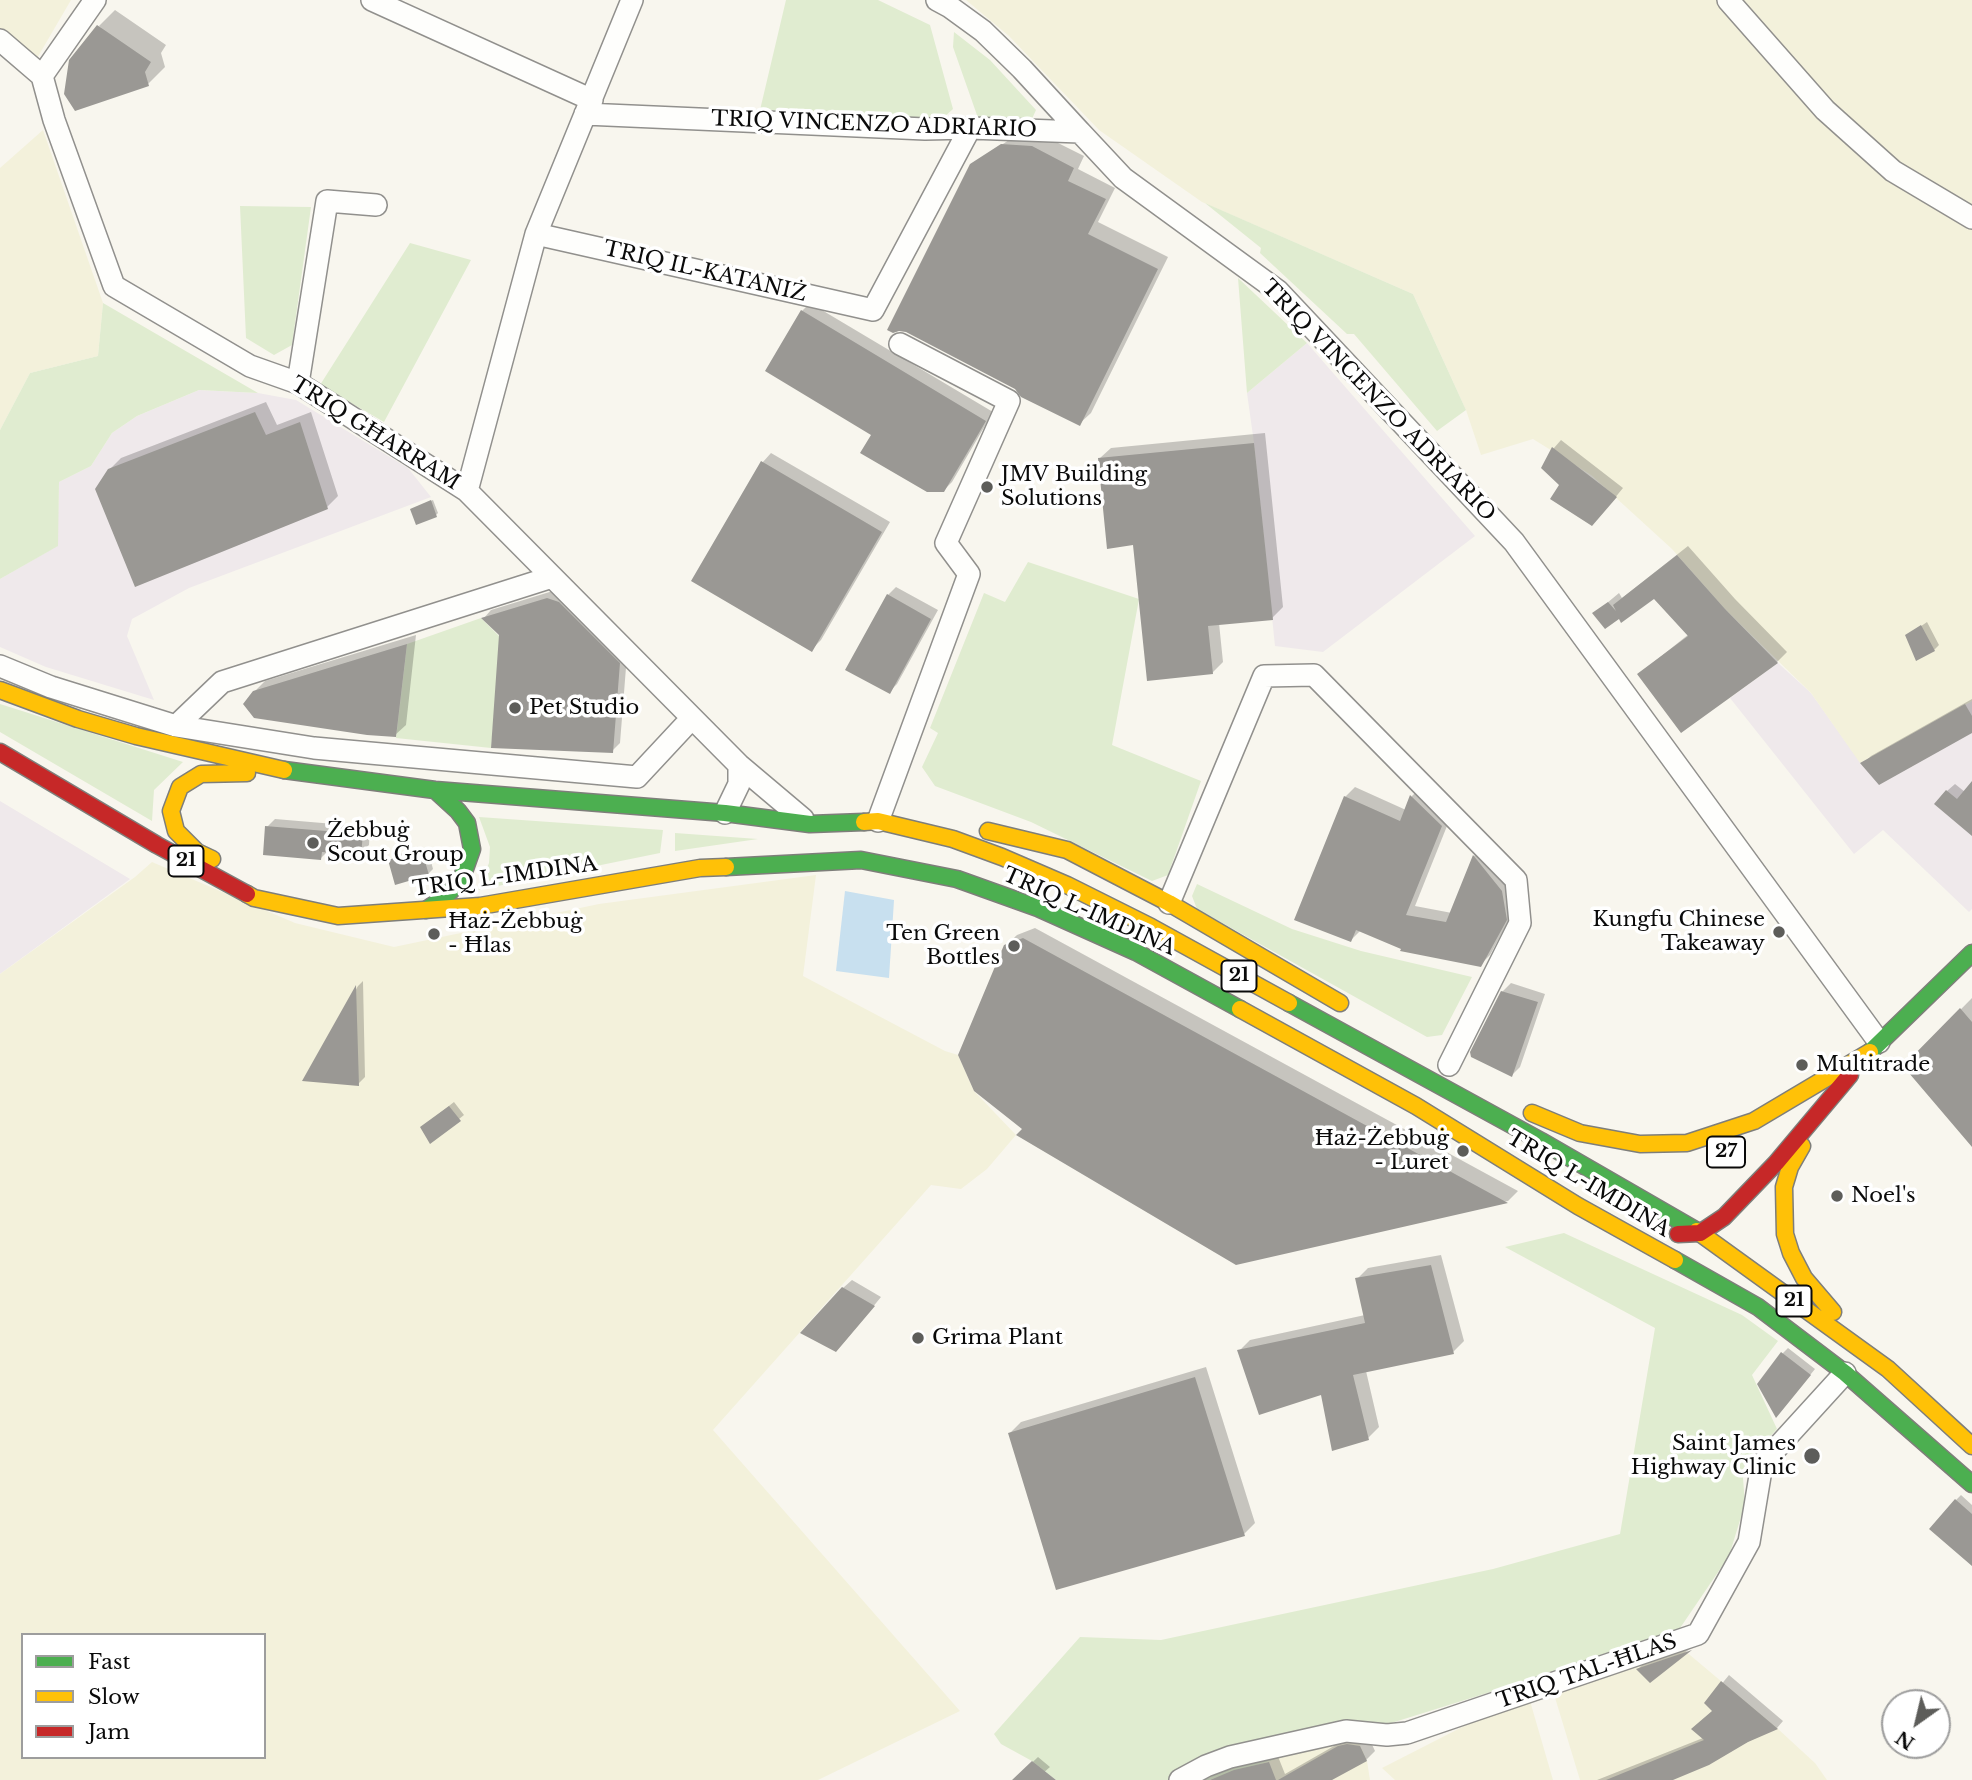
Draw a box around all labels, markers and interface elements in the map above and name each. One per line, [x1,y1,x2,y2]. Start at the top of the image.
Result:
street label: TRIQ VINCENZO ADRIARIO [711,107,1037,143]
street label: TRIQ IL-KATANIŻ [601,236,809,308]
street label: TRIQ VINCENZO ADRIARIO [1256,275,1500,527]
street label: TRIQ GĦARRAM [286,372,464,496]
place label: JMV Building Solutions [1001,462,1147,512]
marker: JMV Building Solutions [979,479,995,495]
place label: Pet Studio [529,695,639,721]
marker: Pet Studio [507,700,523,716]
place label: Żebbuġ Scout Group [327,818,464,868]
marker: Żebbuġ Scout Group [305,835,321,851]
road number: 21 [168,846,204,876]
street label: TRIQ L-IMDINA [411,852,599,902]
street label: TRIQ L-IMDINA [999,863,1179,961]
place label: Kungfu Chinese Takeaway [1592,907,1765,957]
place label: Ħaż-Żebbuġ - Ħlas [448,909,583,959]
place label: Ten Green Bottles [886,921,1000,971]
marker: Kungfu Chinese Takeaway [1771,924,1787,940]
marker: Ħaż-Żebbuġ - Ħlas [426,926,442,942]
marker: Ten Green Bottles [1006,938,1022,954]
road number: 21 [1222,960,1256,992]
place label: Multitrade [1816,1052,1930,1078]
marker: Multitrade [1794,1057,1810,1073]
street label: TRIQ L-IMDINA [1502,1125,1674,1243]
place label: Ħaż-Żebbuġ - Luret [1314,1126,1449,1176]
road number: 27 [1707,1136,1745,1168]
marker: Ħaż-Żebbuġ - Luret [1455,1143,1471,1159]
place label: Noel's [1851,1183,1916,1209]
marker: Noel's [1829,1188,1845,1204]
road number: 21 [1776,1286,1812,1316]
place label: Grima Plant [932,1325,1063,1351]
marker: Grima Plant [910,1330,926,1346]
place label: Saint James Highway Clinic [1631,1431,1796,1481]
marker: Saint James Highway Clinic [1802,1446,1822,1466]
street label: TRIQ TAL-ĦLAS [1494,1629,1680,1715]
legend [21,1633,266,1759]
text: Fast [88,1649,130,1675]
text: Slow [88,1684,140,1710]
north arrow [1881,1689,1951,1759]
text: Jam [88,1719,130,1745]
text: N [1891,1726,1919,1755]

